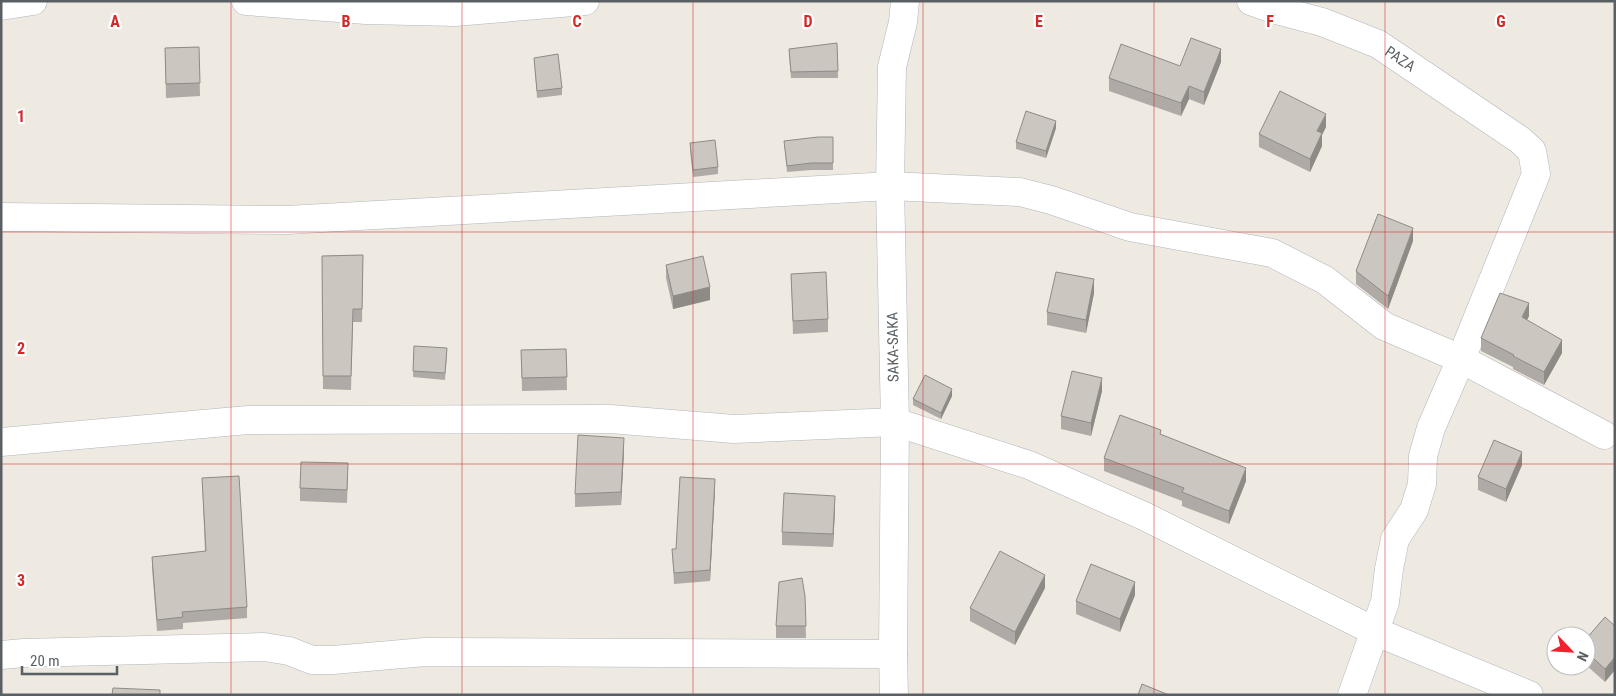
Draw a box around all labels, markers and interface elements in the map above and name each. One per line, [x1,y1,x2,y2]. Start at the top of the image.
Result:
text: A [110,12,120,31]
text: B [342,12,351,31]
text: C [572,12,582,31]
text: D [803,12,813,31]
text: E [1035,12,1043,31]
text: F [1266,12,1274,31]
text: G [1496,12,1506,31]
street label: PAZA [1382,42,1419,76]
text: 1 [17,107,25,126]
street label: SAKA-SAKA [883,311,903,382]
text: 2 [17,339,25,358]
text: 3 [17,571,25,590]
north arrow [1546,626,1596,676]
scale bar [22,644,118,676]
text: N [1574,649,1592,664]
text: 20 m [30,652,60,670]

